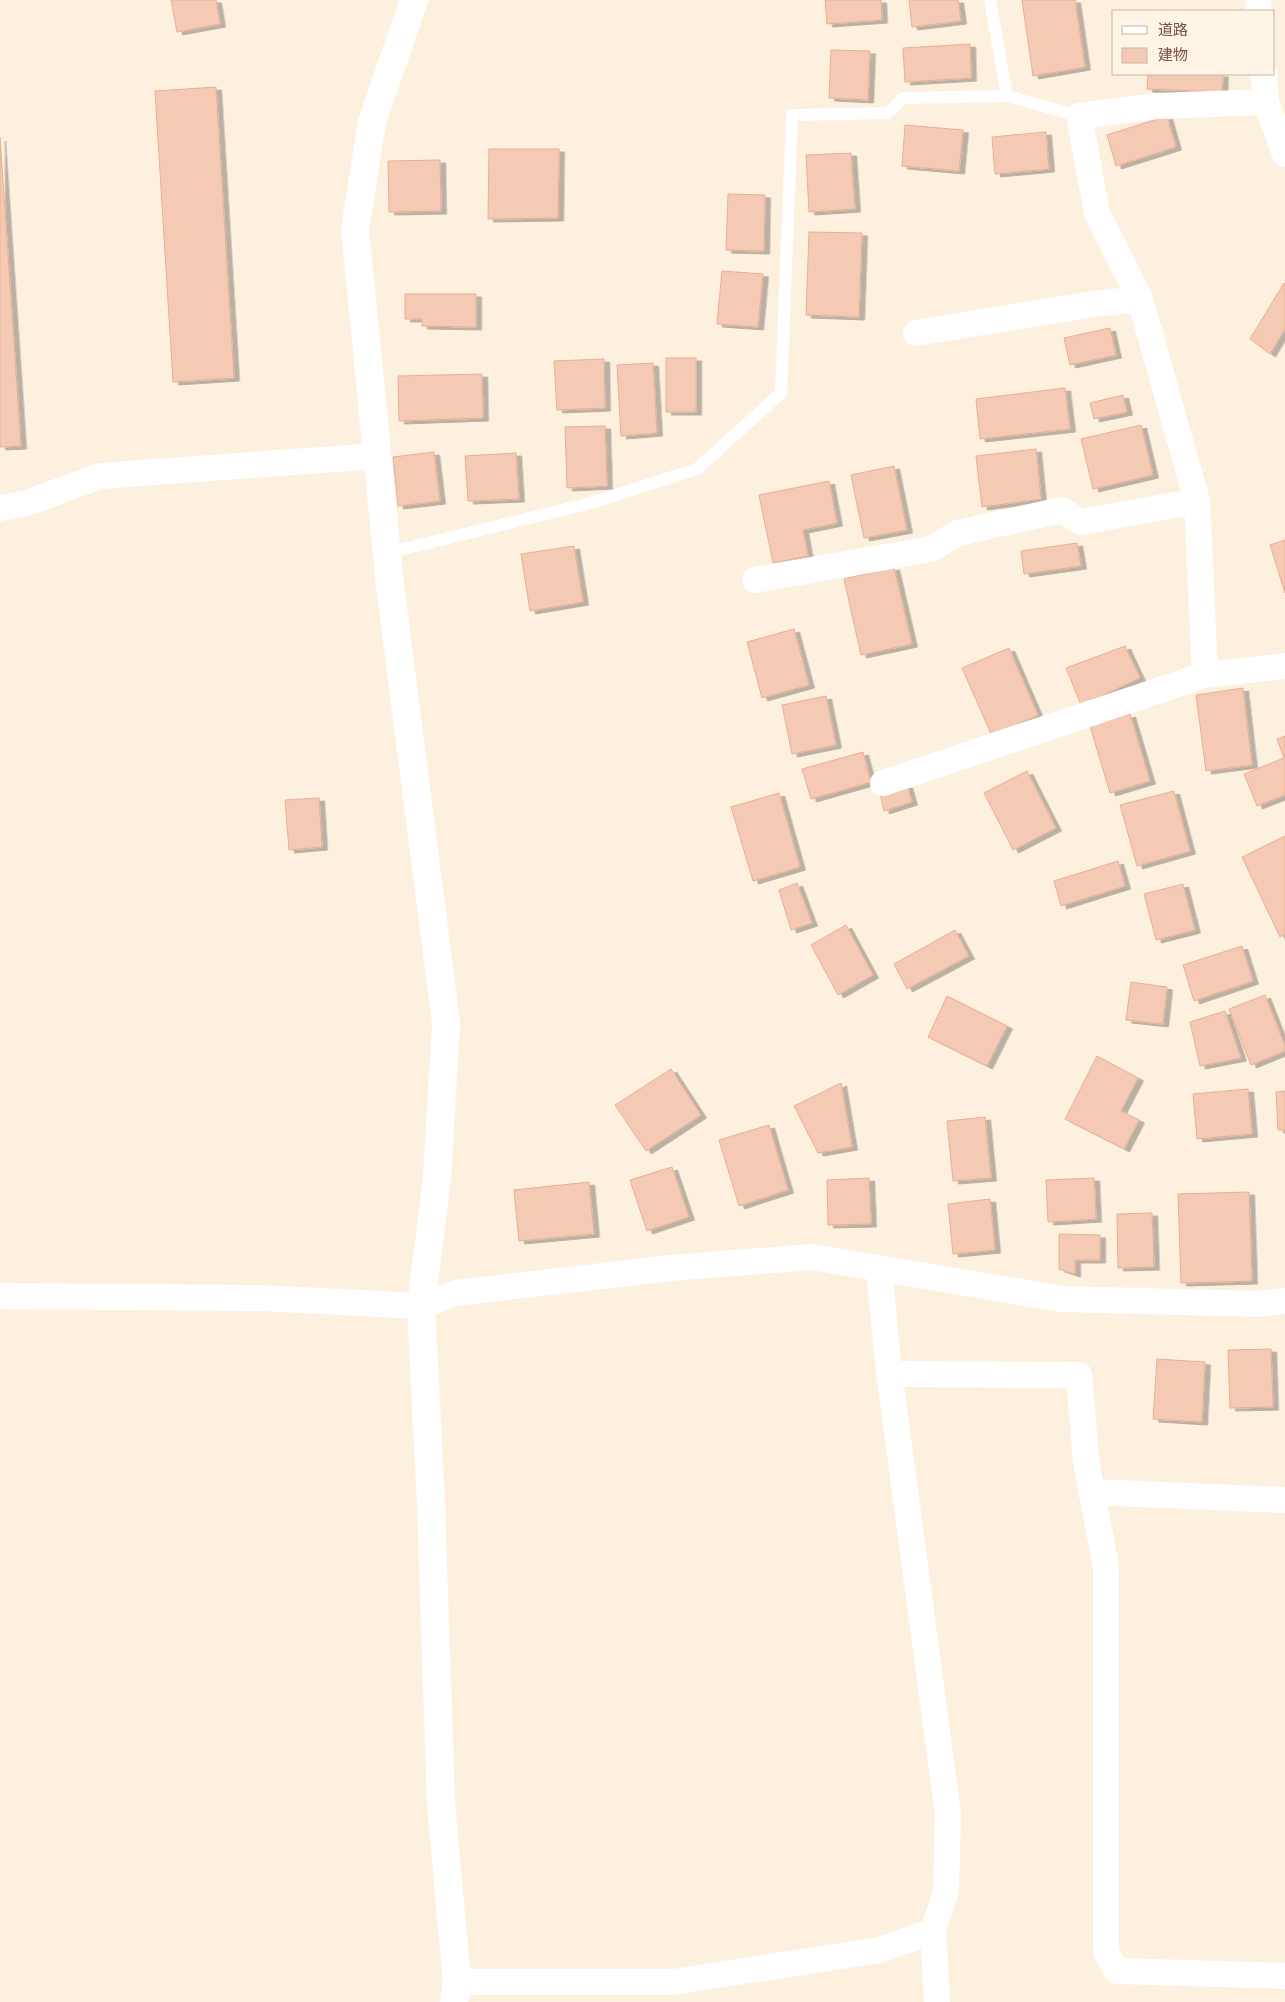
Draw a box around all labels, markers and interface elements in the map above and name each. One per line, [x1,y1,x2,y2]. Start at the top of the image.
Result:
legend [1112,10,1275,75]
text: 道路 [1158,21,1188,39]
text: 建物 [1158,46,1188,64]

